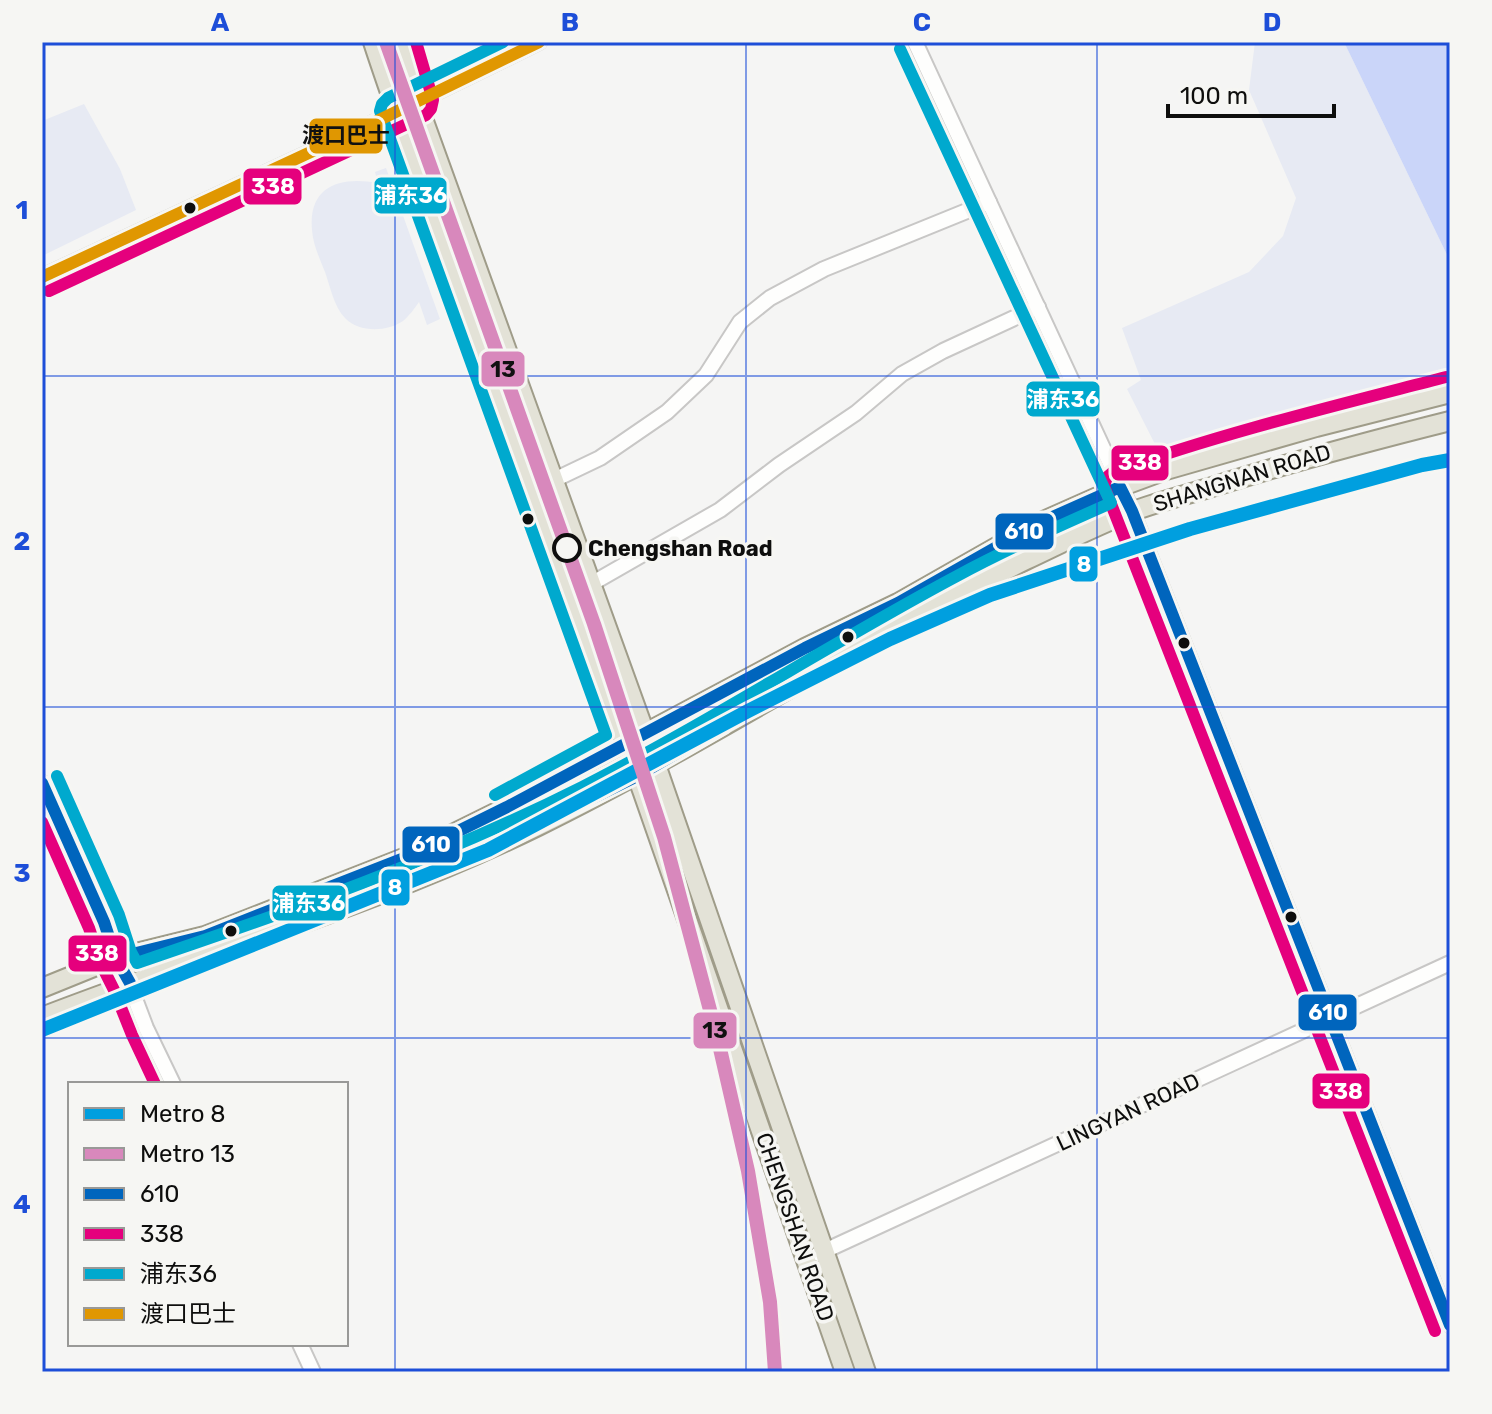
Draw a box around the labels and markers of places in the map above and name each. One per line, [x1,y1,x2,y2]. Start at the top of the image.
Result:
unlabelled marker [182,200,198,216]
unlabelled marker [520,511,536,527]
marker: Chengshan Road [553,534,581,562]
place label: Chengshan Road [588,535,773,562]
unlabelled marker [840,629,856,645]
unlabelled marker [1176,635,1192,651]
unlabelled marker [1283,909,1299,925]
unlabelled marker [223,923,239,939]

